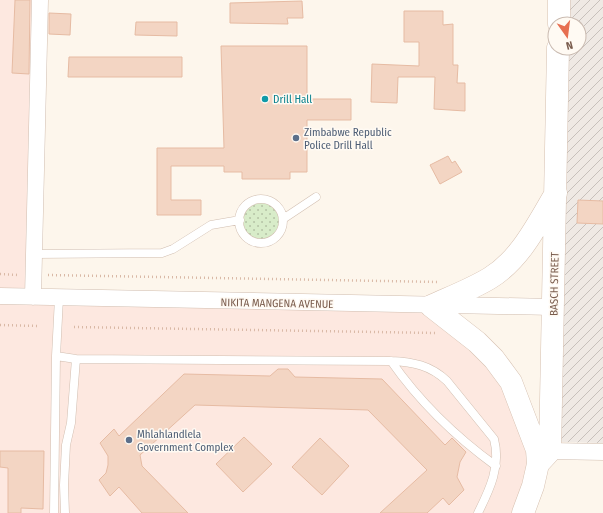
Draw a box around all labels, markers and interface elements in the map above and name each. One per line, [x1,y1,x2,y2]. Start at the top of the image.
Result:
north arrow [547,16,587,56]
text: N [565,38,574,52]
place label: Drill Hall [273,93,312,106]
marker: Drill Hall [260,94,270,104]
place label: Zimbabwe Republic Police Drill Hall [304,126,392,152]
marker: Zimbabwe Republic Police Drill Hall [291,133,301,143]
street label: BASCH STREET [547,251,562,316]
street label: NIKITA MANGENA AVENUE [221,296,333,311]
place label: Mhlahlandlela Government Complex [137,428,233,454]
marker: Mhlahlandlela Government Complex [124,435,134,445]

